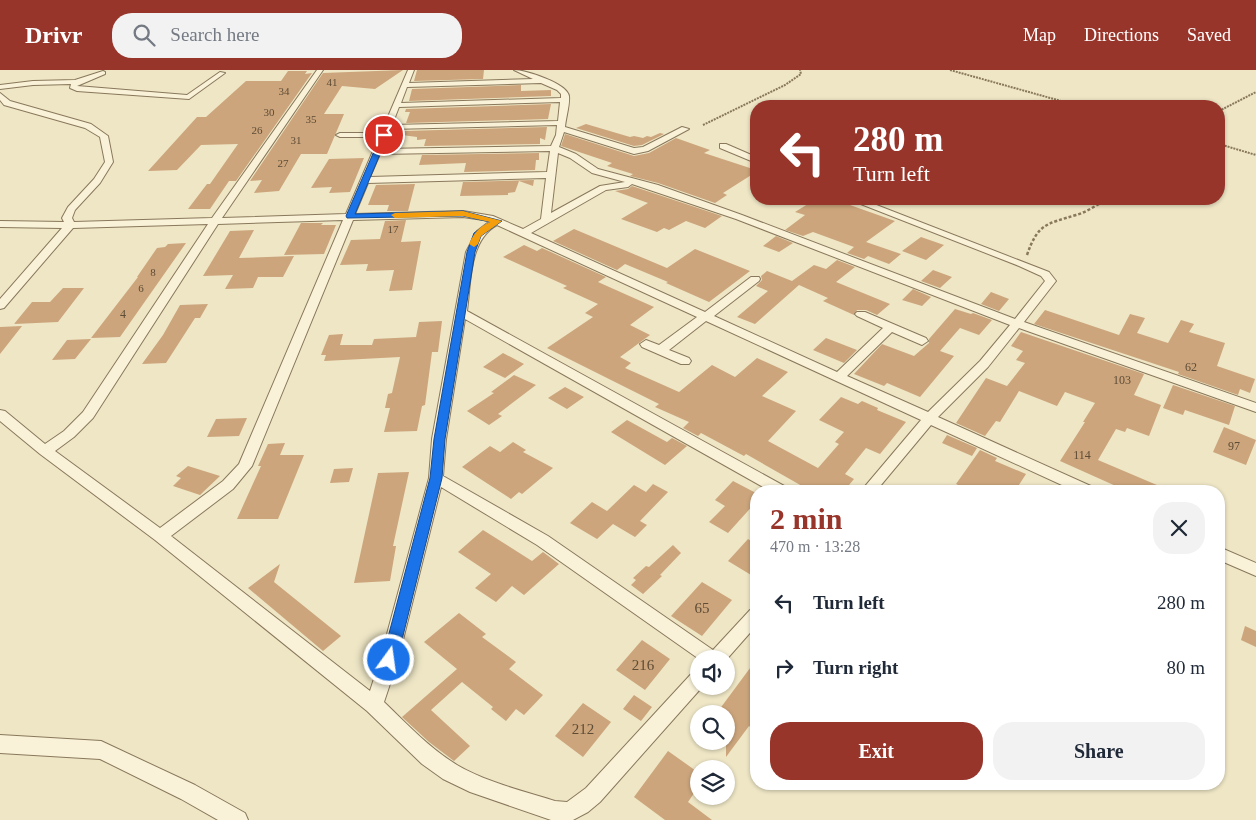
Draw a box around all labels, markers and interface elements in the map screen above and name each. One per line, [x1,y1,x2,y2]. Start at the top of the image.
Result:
search box [112,13,462,58]
icon: search [130,21,158,49]
text: Drivr [25,22,82,48]
text: Search here [170,24,259,45]
text: Map [1023,25,1056,45]
text: Directions [1084,25,1159,45]
text: Saved [1187,25,1231,45]
house number: 41 [327,76,338,88]
house number: 34 [279,85,290,97]
house number: 30 [264,106,275,118]
house number: 35 [306,113,317,125]
pin [363,114,405,156]
icon: left [770,120,835,185]
text: 280 m [853,120,943,159]
icon: arrive [370,121,398,149]
house number: 26 [252,124,263,136]
house number: 31 [291,134,302,146]
house number: 27 [278,157,289,169]
text: Turn left [853,161,930,186]
house number: 17 [388,223,399,235]
house number: 8 [150,266,156,278]
house number: 6 [138,282,144,294]
house number: 4 [120,307,126,321]
house number: 62 [1185,360,1197,374]
house number: 103 [1113,373,1131,387]
house number: 97 [1228,439,1240,453]
house number: 114 [1073,448,1091,462]
text: 2 min [770,502,843,535]
button: close [1153,502,1205,554]
text: 470 m · 13:28 [770,538,860,555]
icon: left [770,589,798,617]
text: Turn left [813,592,885,613]
text: 280 m [1157,592,1205,613]
house number: 65 [695,600,710,616]
position arrow [362,633,414,685]
map controls [690,650,735,805]
button: sound [690,650,735,695]
icon: right [770,654,798,682]
house number: 216 [632,657,655,673]
text: Turn right [813,657,898,678]
text: 80 m [1166,657,1205,678]
button: search [690,705,735,750]
house number: 212 [572,721,594,737]
button: Exit [770,722,983,780]
button: Share [993,722,1205,780]
button: layers [690,760,735,805]

